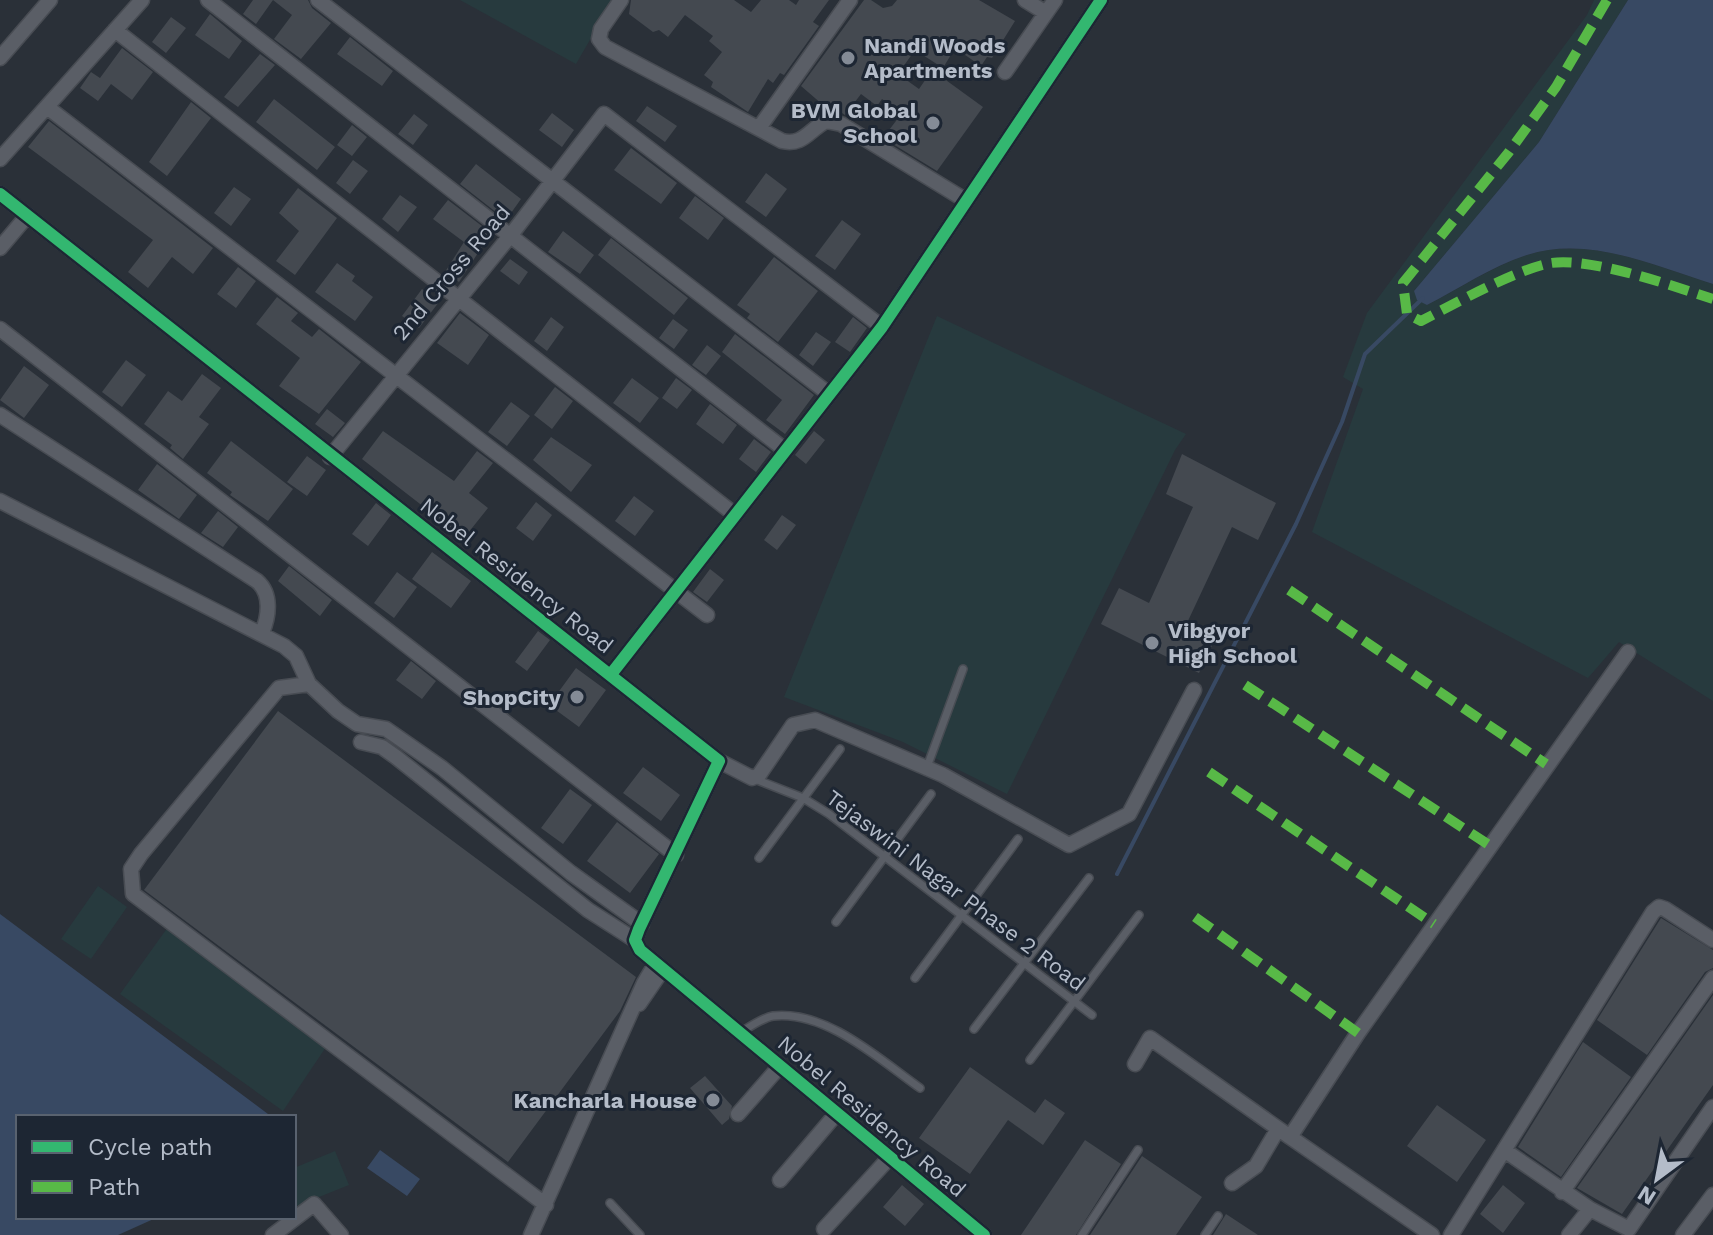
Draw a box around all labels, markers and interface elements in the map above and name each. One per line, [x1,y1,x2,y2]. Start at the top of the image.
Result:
place label: Nandi Woods Apartments [864,33,1006,83]
marker: Nandi Woods Apartments [839,49,857,67]
place label: BVM Global School [791,98,918,148]
marker: BVM Global School [924,114,942,132]
street label: 2nd Cross Road [387,200,515,345]
street label: Nobel Residency Road [415,492,618,658]
place label: Vibgyor High School [1168,618,1298,668]
marker: Vibgyor High School [1143,634,1161,652]
place label: ShopCity [463,685,562,710]
marker: ShopCity [568,688,586,706]
street label: Tejaswini Nagar Phase 2 Road [821,785,1090,996]
street label: Nobel Residency Road [773,1030,971,1202]
place label: Kancharla House [514,1088,697,1113]
marker: Kancharla House [704,1091,722,1109]
legend [16,1115,296,1219]
text: Cycle path [88,1133,213,1161]
north arrow [1617,1139,1697,1219]
text: Path [88,1173,141,1201]
text: N [1633,1181,1660,1210]

